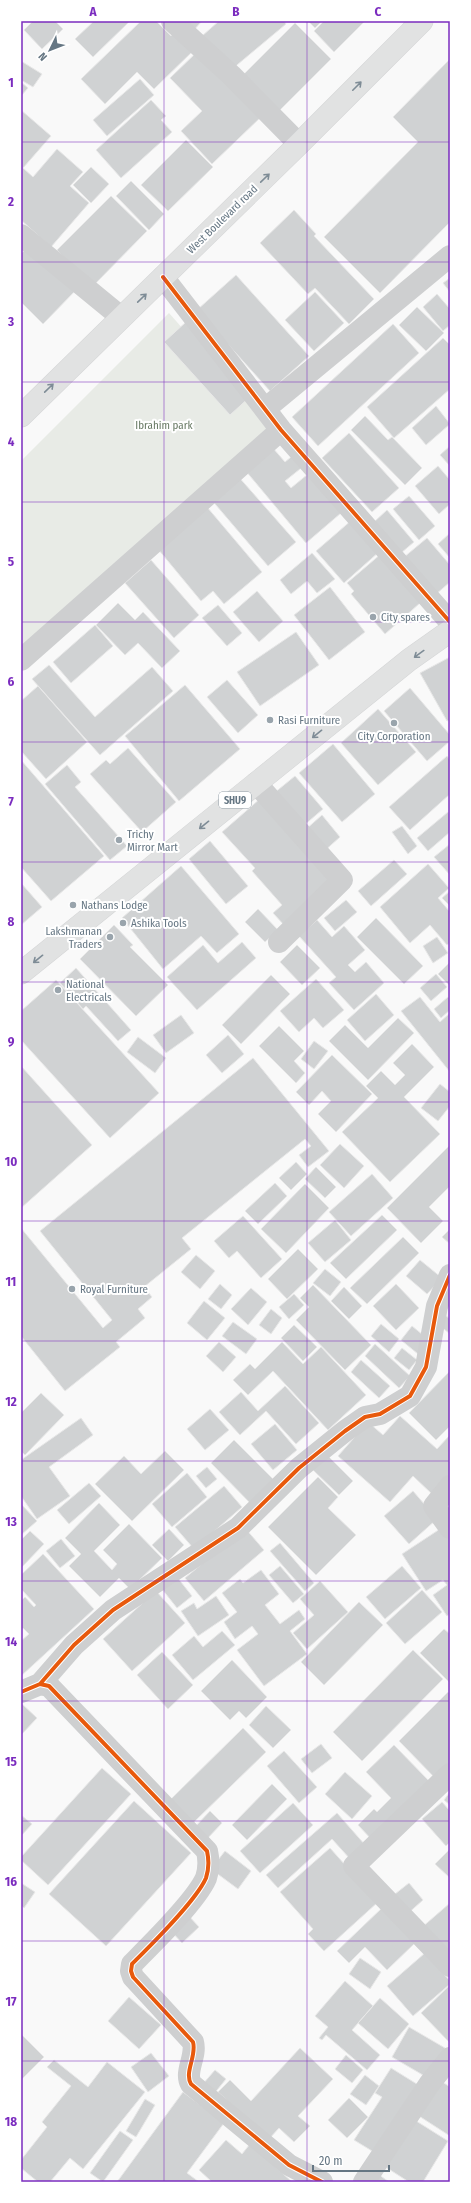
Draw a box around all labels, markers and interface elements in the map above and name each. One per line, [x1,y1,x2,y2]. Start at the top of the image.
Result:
text: A [88,4,97,19]
text: B [232,4,240,19]
text: C [375,4,382,19]
north arrow [30,30,70,70]
text: N [36,50,50,63]
text: 1 [8,75,14,90]
one-way arrow [352,81,362,91]
one-way arrow [260,173,270,183]
street label: West Boulevard road [184,182,260,256]
text: 2 [7,194,14,209]
one-way arrow [137,293,147,302]
text: 3 [7,314,14,329]
one-way arrow [44,383,54,393]
park label: Ibrahim park [135,419,194,432]
text: 4 [8,434,15,449]
text: 5 [8,554,14,569]
place label: City spares [381,611,430,624]
marker: City spares [368,612,378,622]
one-way arrow [413,650,424,658]
text: 6 [8,674,15,689]
place label: Rasi Furniture [278,714,340,727]
marker: Rasi Furniture [265,715,275,725]
marker: City Corporation [389,718,399,728]
one-way arrow [311,730,322,739]
place label: City Corporation [358,730,430,743]
road number: SHU9 [219,792,251,808]
text: 7 [8,794,14,809]
one-way arrow [199,820,210,829]
place label: Trichy Mirror Mart [127,828,178,854]
marker: Trichy Mirror Mart [114,835,124,845]
place label: Nathans Lodge [81,899,148,912]
marker: Nathans Lodge [68,900,78,910]
text: 8 [8,914,15,929]
place label: Ashika Tools [131,917,187,930]
marker: Ashika Tools [118,918,128,928]
place label: Lakshmanan Traders [45,925,102,951]
marker: Lakshmanan Traders [105,932,115,942]
one-way arrow [32,955,43,963]
place label: National Electricals [66,978,112,1004]
marker: National Electricals [53,985,63,995]
text: 9 [8,1034,15,1049]
text: 10 [5,1154,17,1169]
text: 11 [6,1274,16,1289]
place label: Royal Furniture [80,1283,148,1296]
marker: Royal Furniture [67,1284,77,1294]
text: 12 [5,1394,17,1409]
text: 13 [5,1514,17,1529]
text: 14 [5,1634,17,1649]
text: 15 [5,1754,17,1769]
text: 16 [5,1874,17,1889]
text: 17 [5,1994,17,2009]
text: 18 [5,2114,17,2129]
scale bar [313,2147,389,2173]
text: 20 m [319,2154,343,2168]

